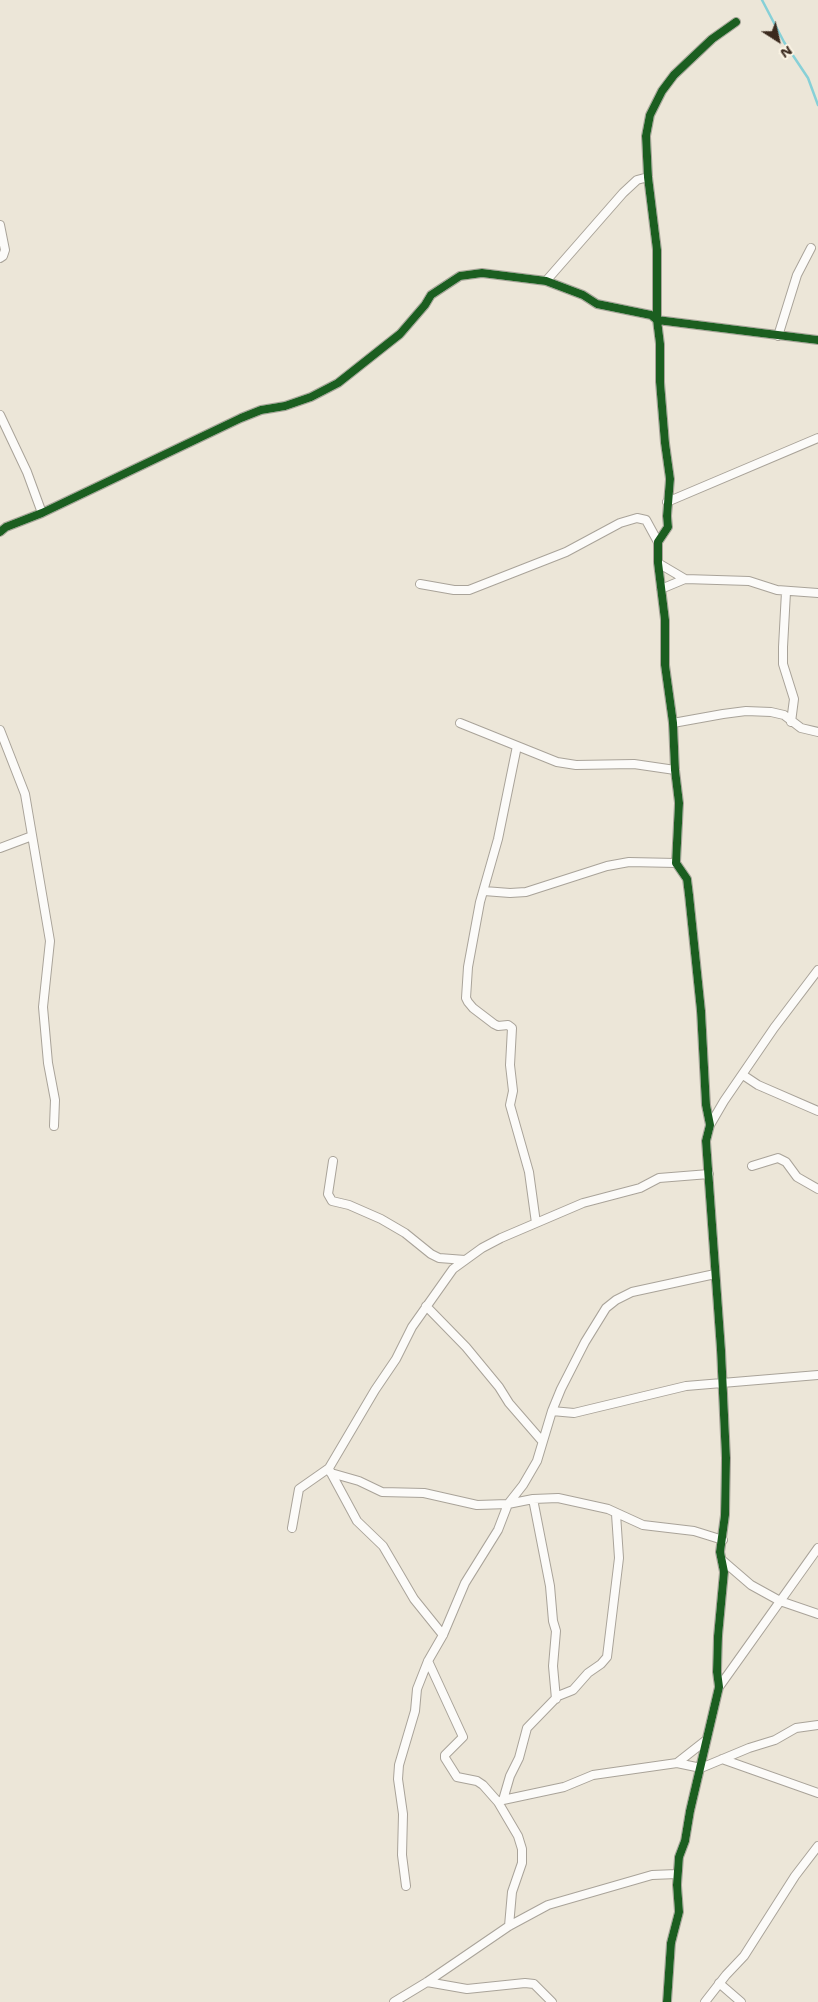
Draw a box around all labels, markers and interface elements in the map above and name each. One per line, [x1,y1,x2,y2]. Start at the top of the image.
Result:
north arrow [753,15,803,65]
text: N [777,42,796,63]

